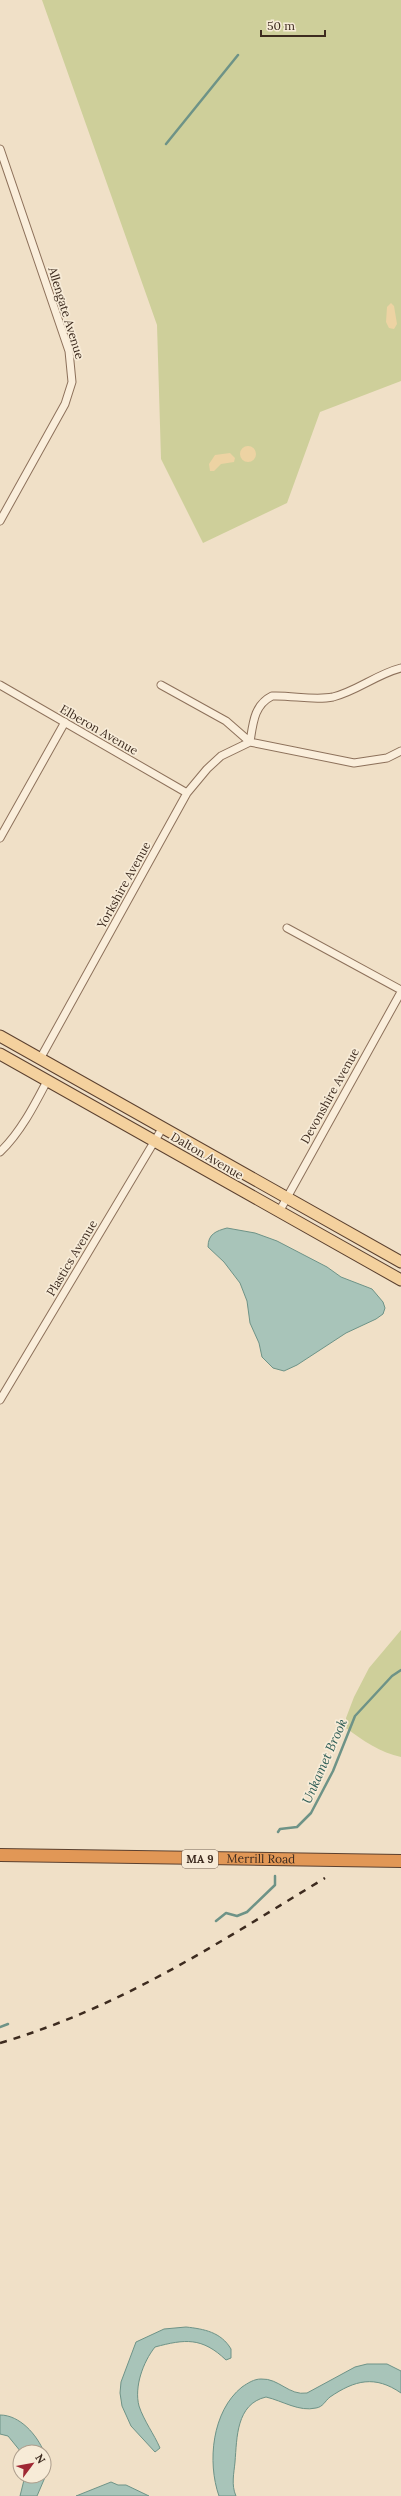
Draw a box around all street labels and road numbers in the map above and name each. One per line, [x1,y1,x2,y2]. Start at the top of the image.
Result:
street label: Allengate Avenue [45,264,88,361]
street label: Elberon Avenue [58,701,141,758]
street label: Yorkshire Avenue [93,838,154,932]
street label: Devonshire Avenue [297,1045,362,1146]
street label: Dalton Avenue [168,1129,247,1183]
street label: Plastics Avenue [43,1217,100,1298]
road number: MA 9 [182,1850,218,1868]
street label: Merrill Road [226,1850,295,1866]

